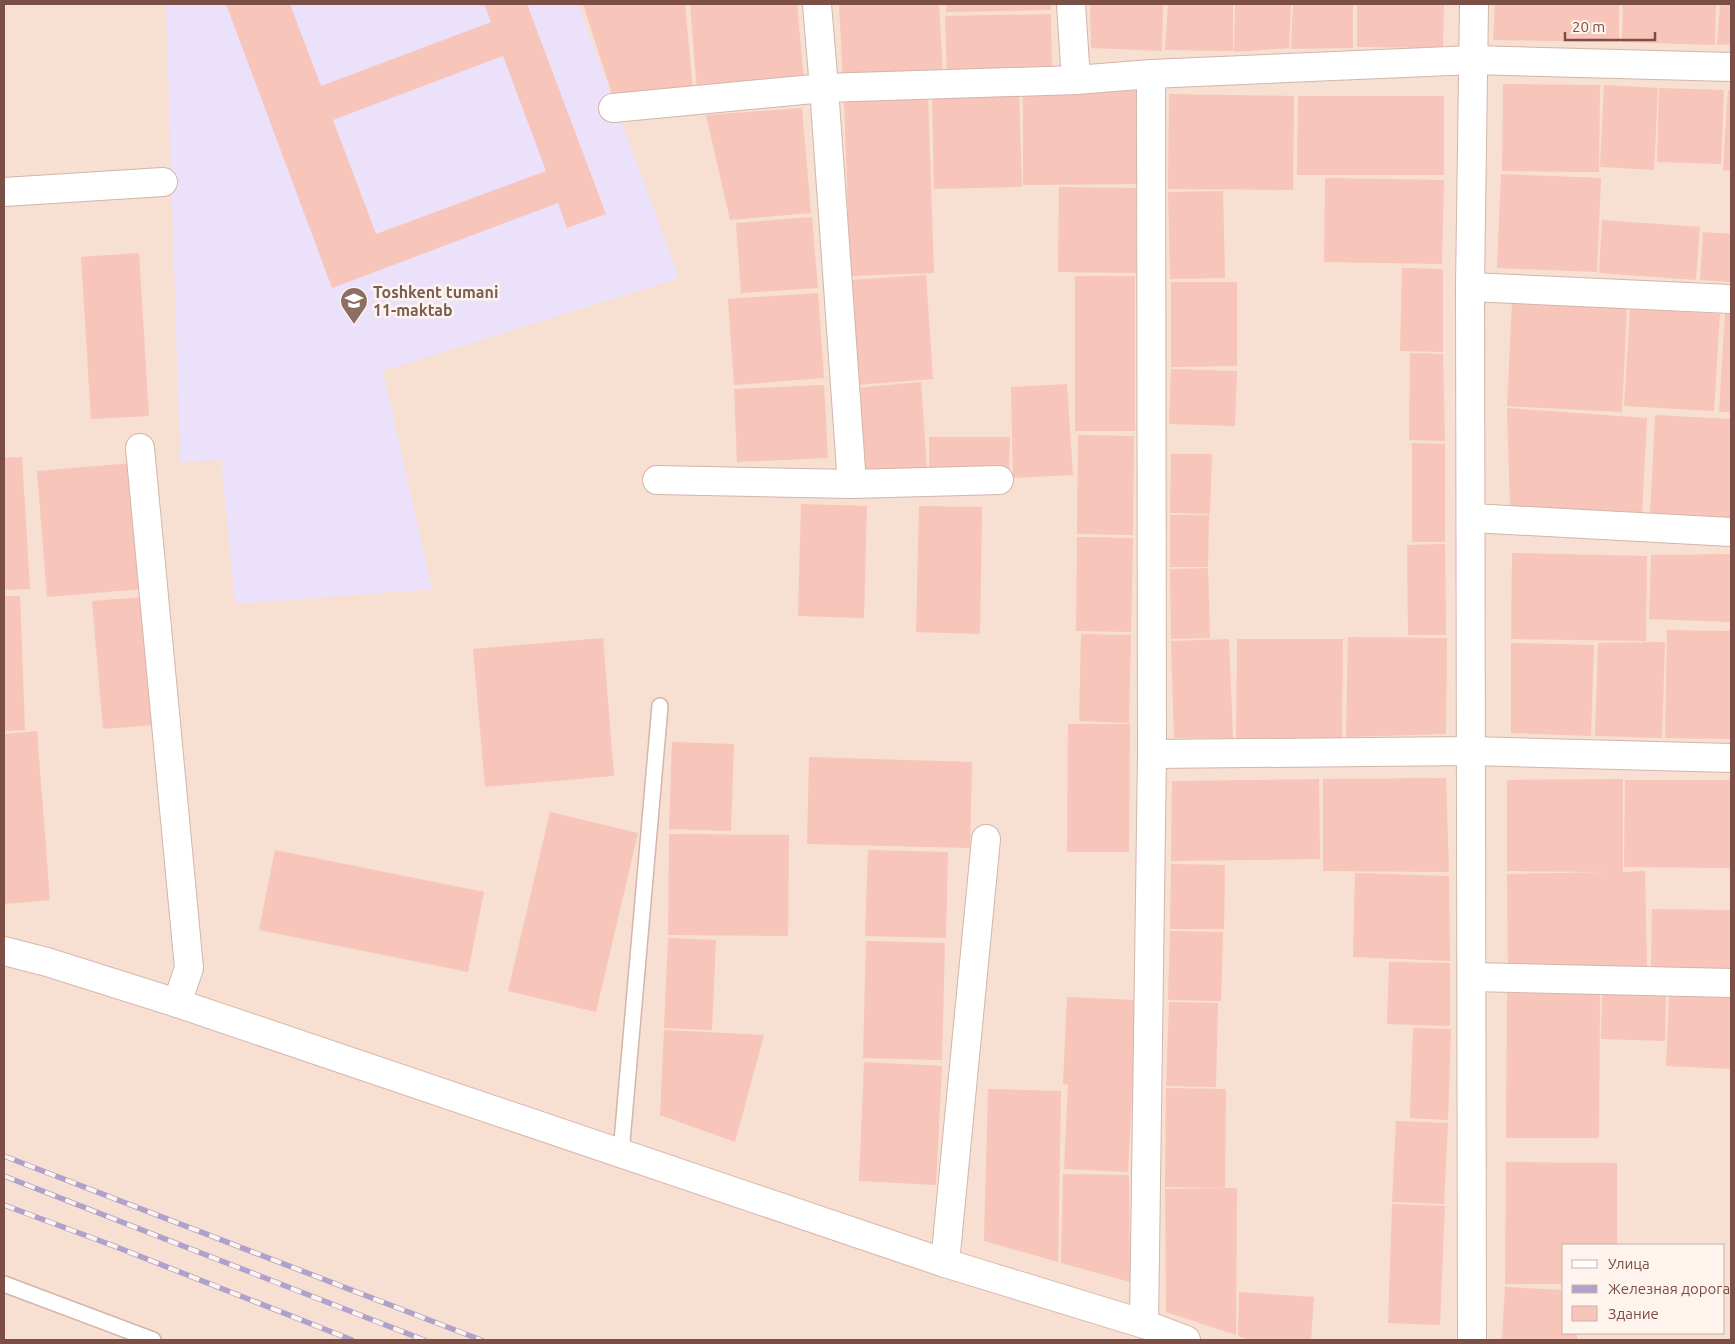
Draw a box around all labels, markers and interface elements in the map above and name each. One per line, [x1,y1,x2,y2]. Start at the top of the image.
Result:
scale bar [1565,10,1655,42]
text: 20 m [1572,18,1605,35]
place label: Toshkent tumani 11-maktab [373,283,498,319]
school or university icon: Toshkent tumani 11-maktab [339,286,369,325]
legend [1562,1244,1725,1334]
text: Улица [1608,1255,1650,1272]
text: Железная дорога [1608,1280,1730,1297]
text: Здание [1608,1305,1659,1322]

